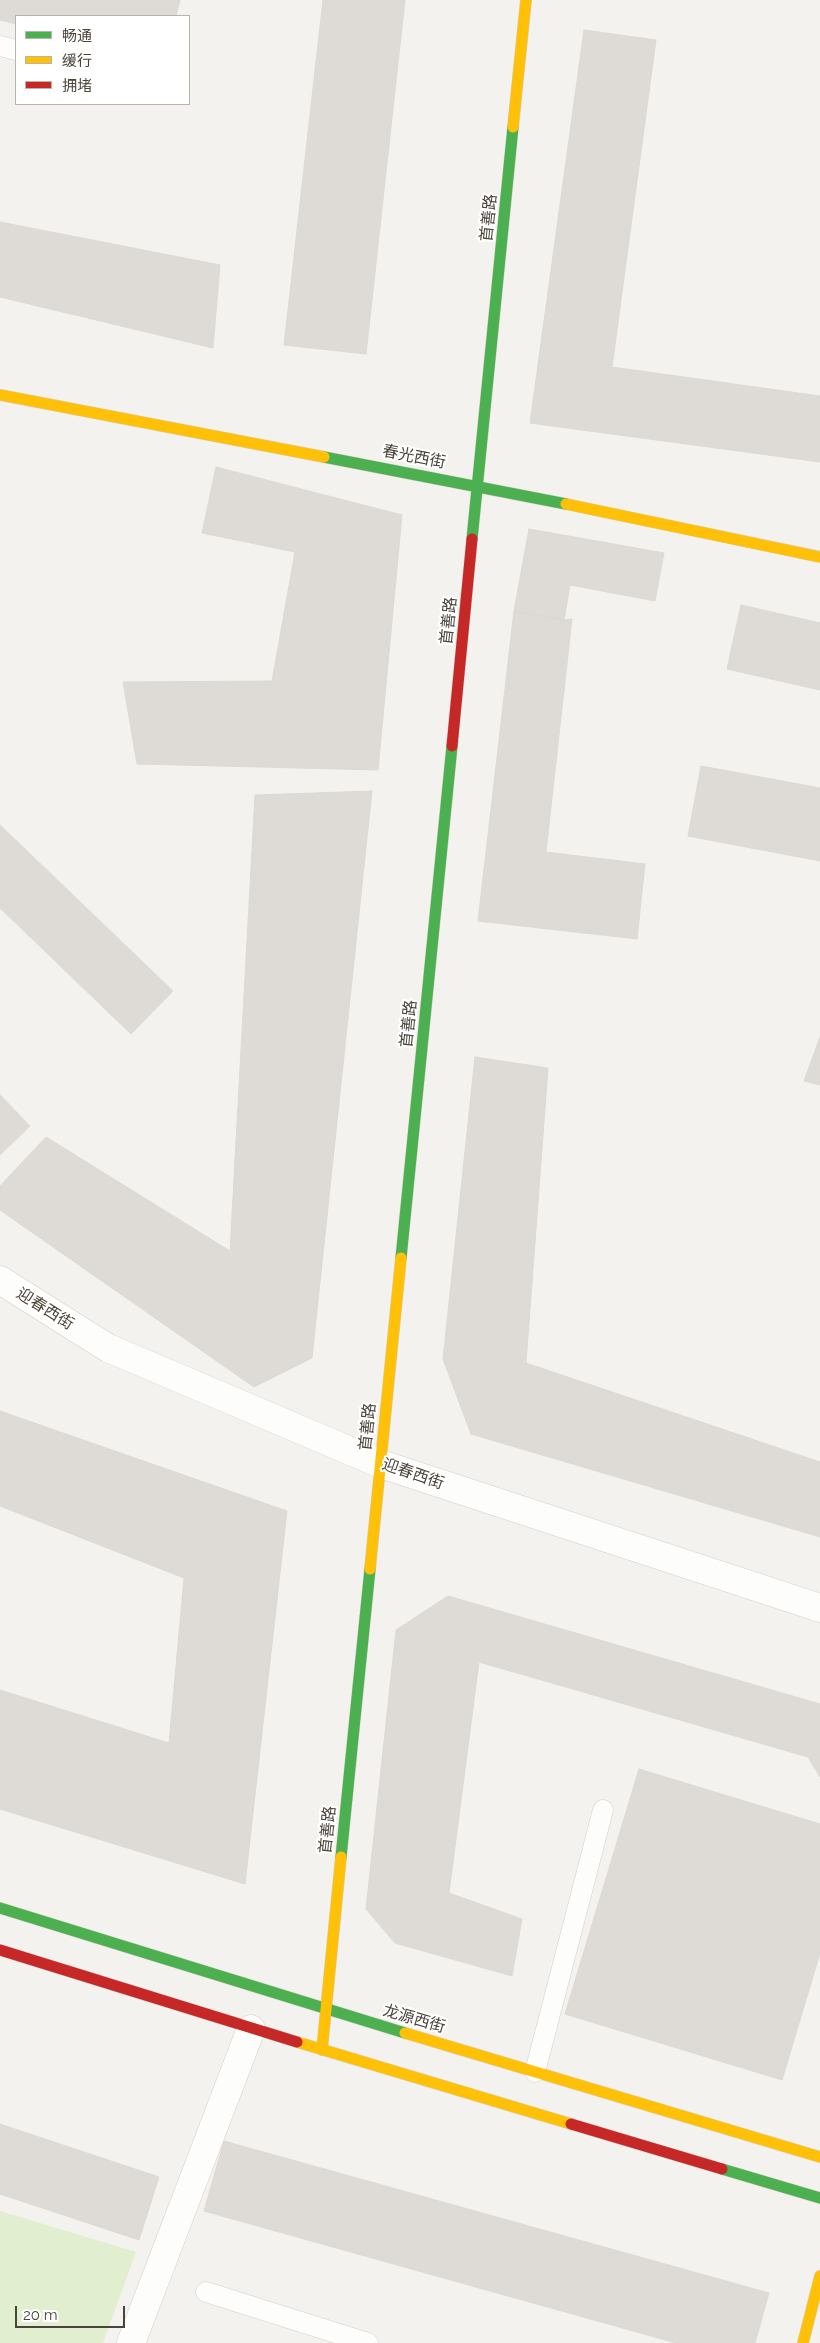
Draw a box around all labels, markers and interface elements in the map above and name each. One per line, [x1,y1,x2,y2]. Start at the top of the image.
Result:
legend [15,15,190,105]
text: 畅通 [62,27,92,45]
text: 缓行 [62,52,92,70]
text: 拥堵 [62,77,92,95]
street label: 首善路 [477,193,501,243]
street label: 春光西街 [381,441,447,473]
street label: 首善路 [437,596,461,646]
street label: 首善路 [397,999,421,1049]
street label: 迎春西街 [13,1284,77,1334]
street label: 首善路 [356,1402,380,1452]
street label: 迎春西街 [380,1455,446,1493]
street label: 首善路 [316,1805,340,1855]
street label: 龙源西街 [381,2001,447,2037]
scale bar [18,2296,128,2328]
text: 20 m [23,2306,58,2324]

